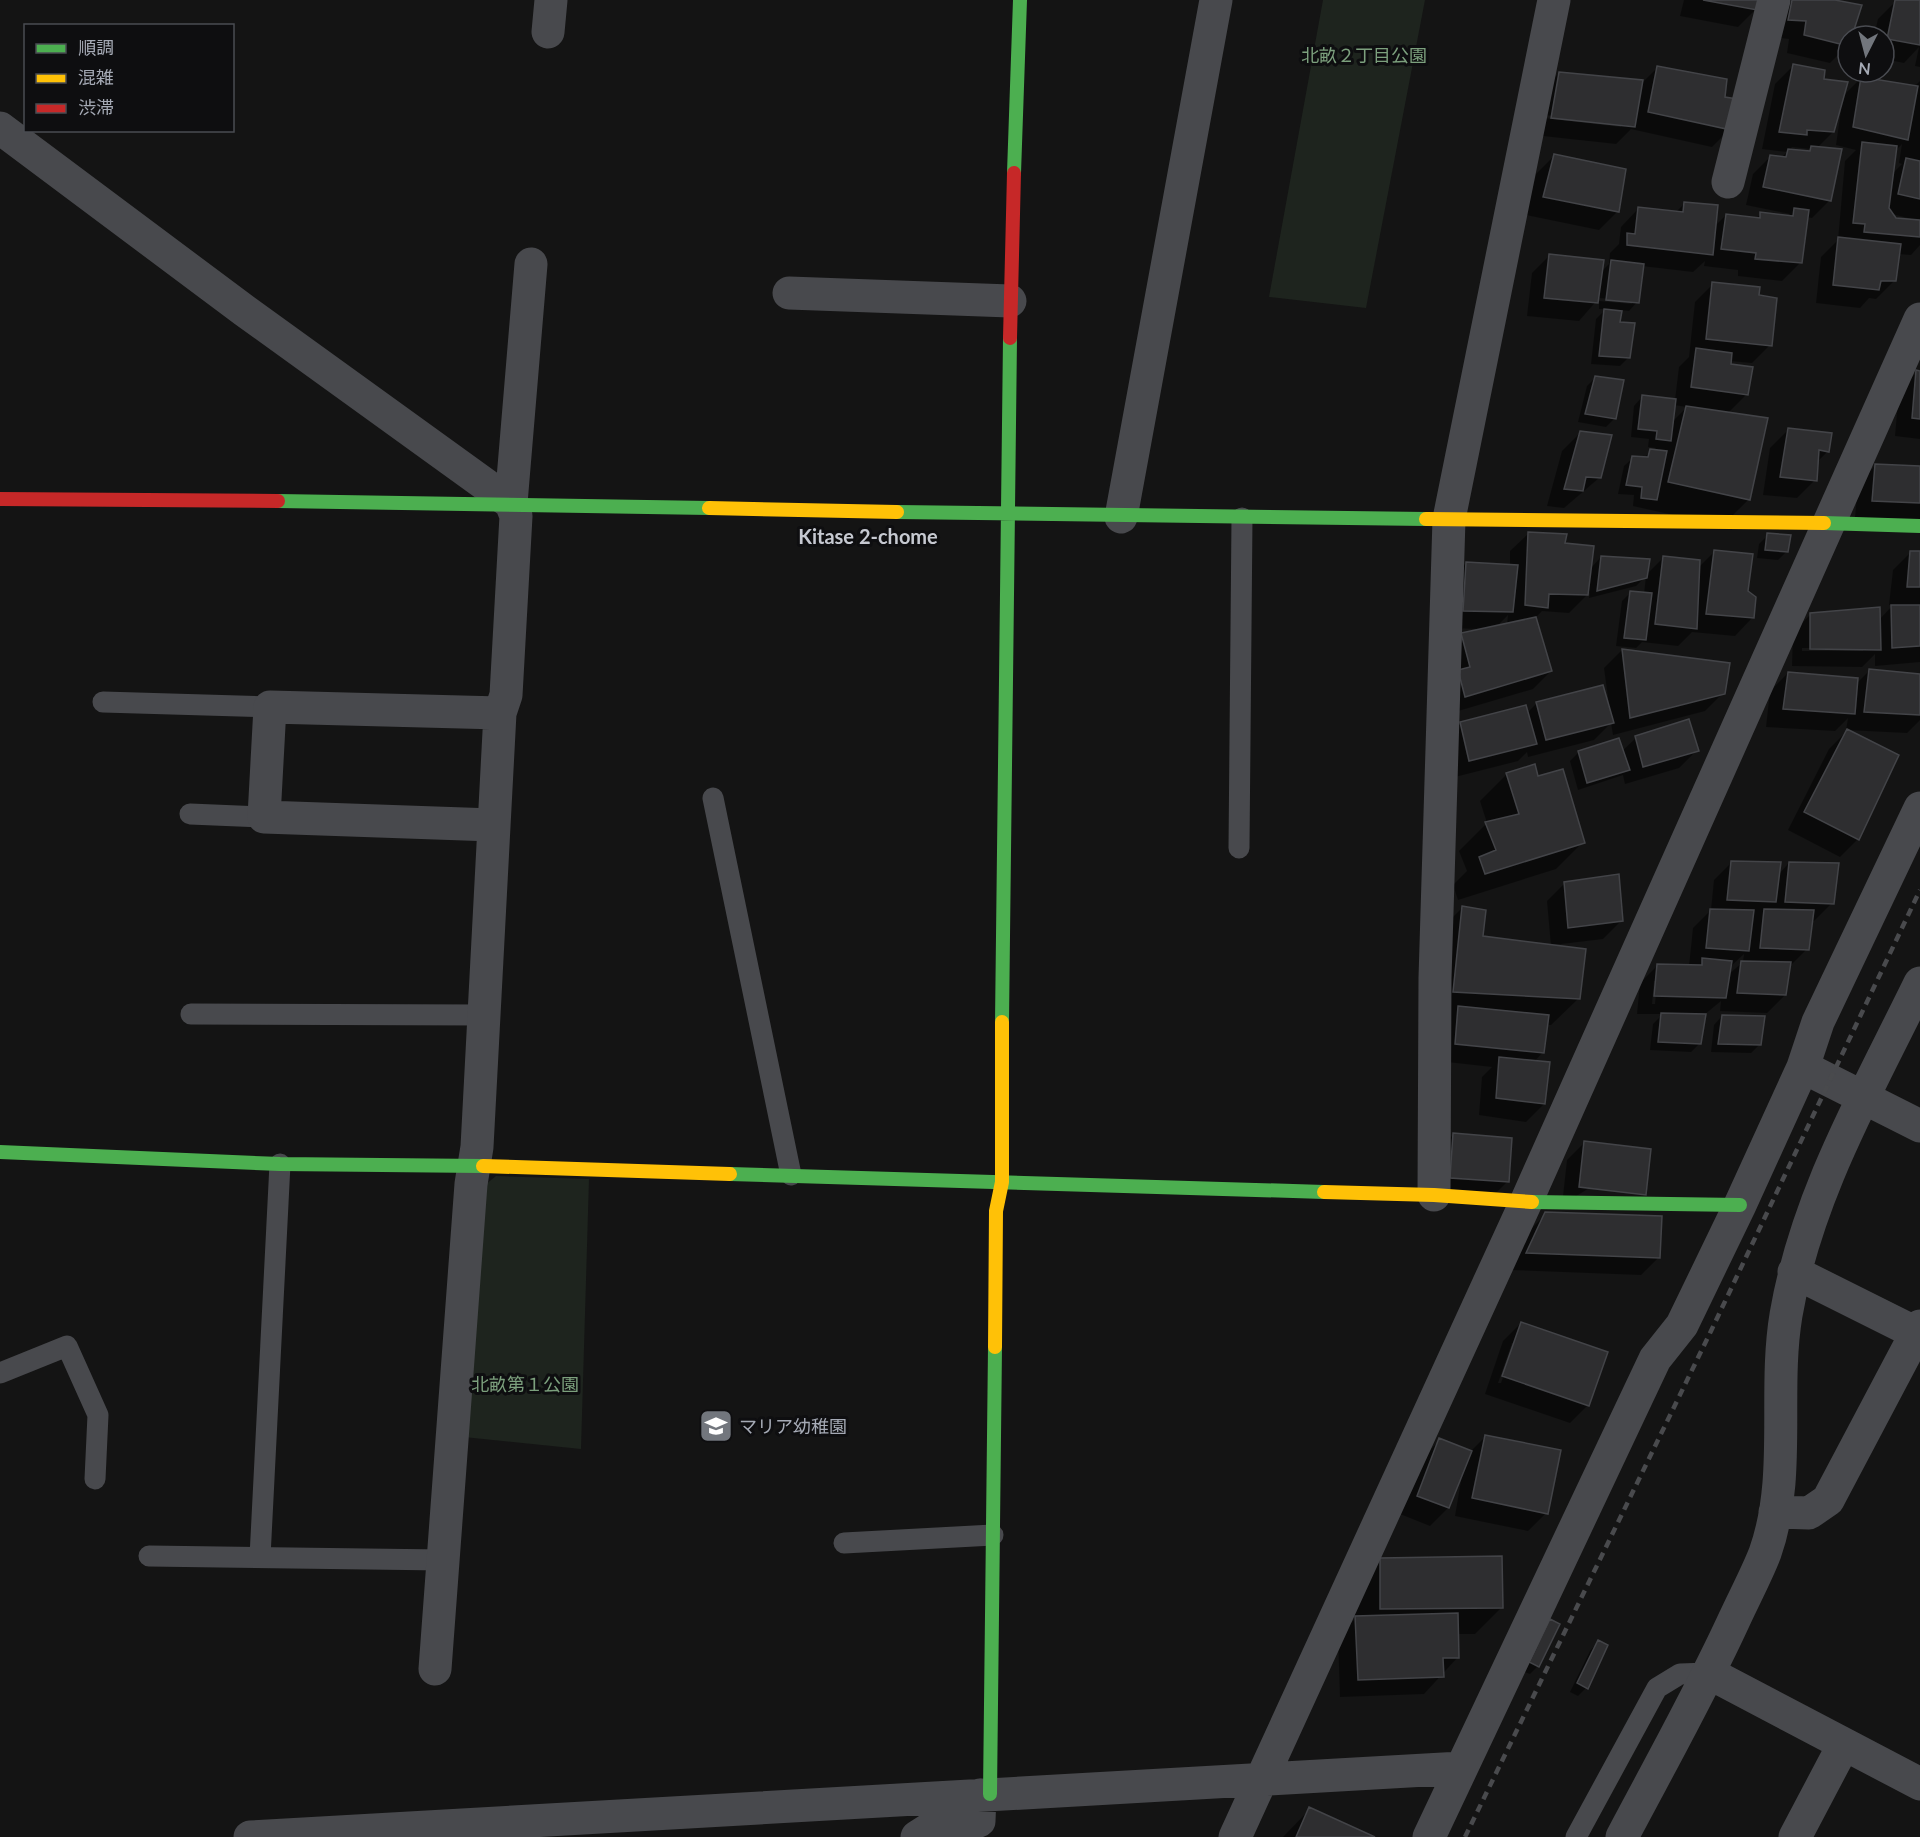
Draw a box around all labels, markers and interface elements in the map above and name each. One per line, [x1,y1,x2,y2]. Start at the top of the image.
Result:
legend [24,24,234,132]
north arrow [1836,24,1896,84]
text: 順調 [78,36,114,58]
park label: 北畝２丁目公園 [1301,44,1427,66]
text: N [1857,59,1872,80]
text: 混雑 [78,66,114,88]
text: 渋滞 [78,96,114,118]
district label: Kitase 2-chome [798,524,938,548]
park label: 北畝第１公園 [471,1373,579,1395]
school or university icon: マリア幼稚園 [698,1408,734,1444]
place label: マリア幼稚園 [739,1415,847,1437]

